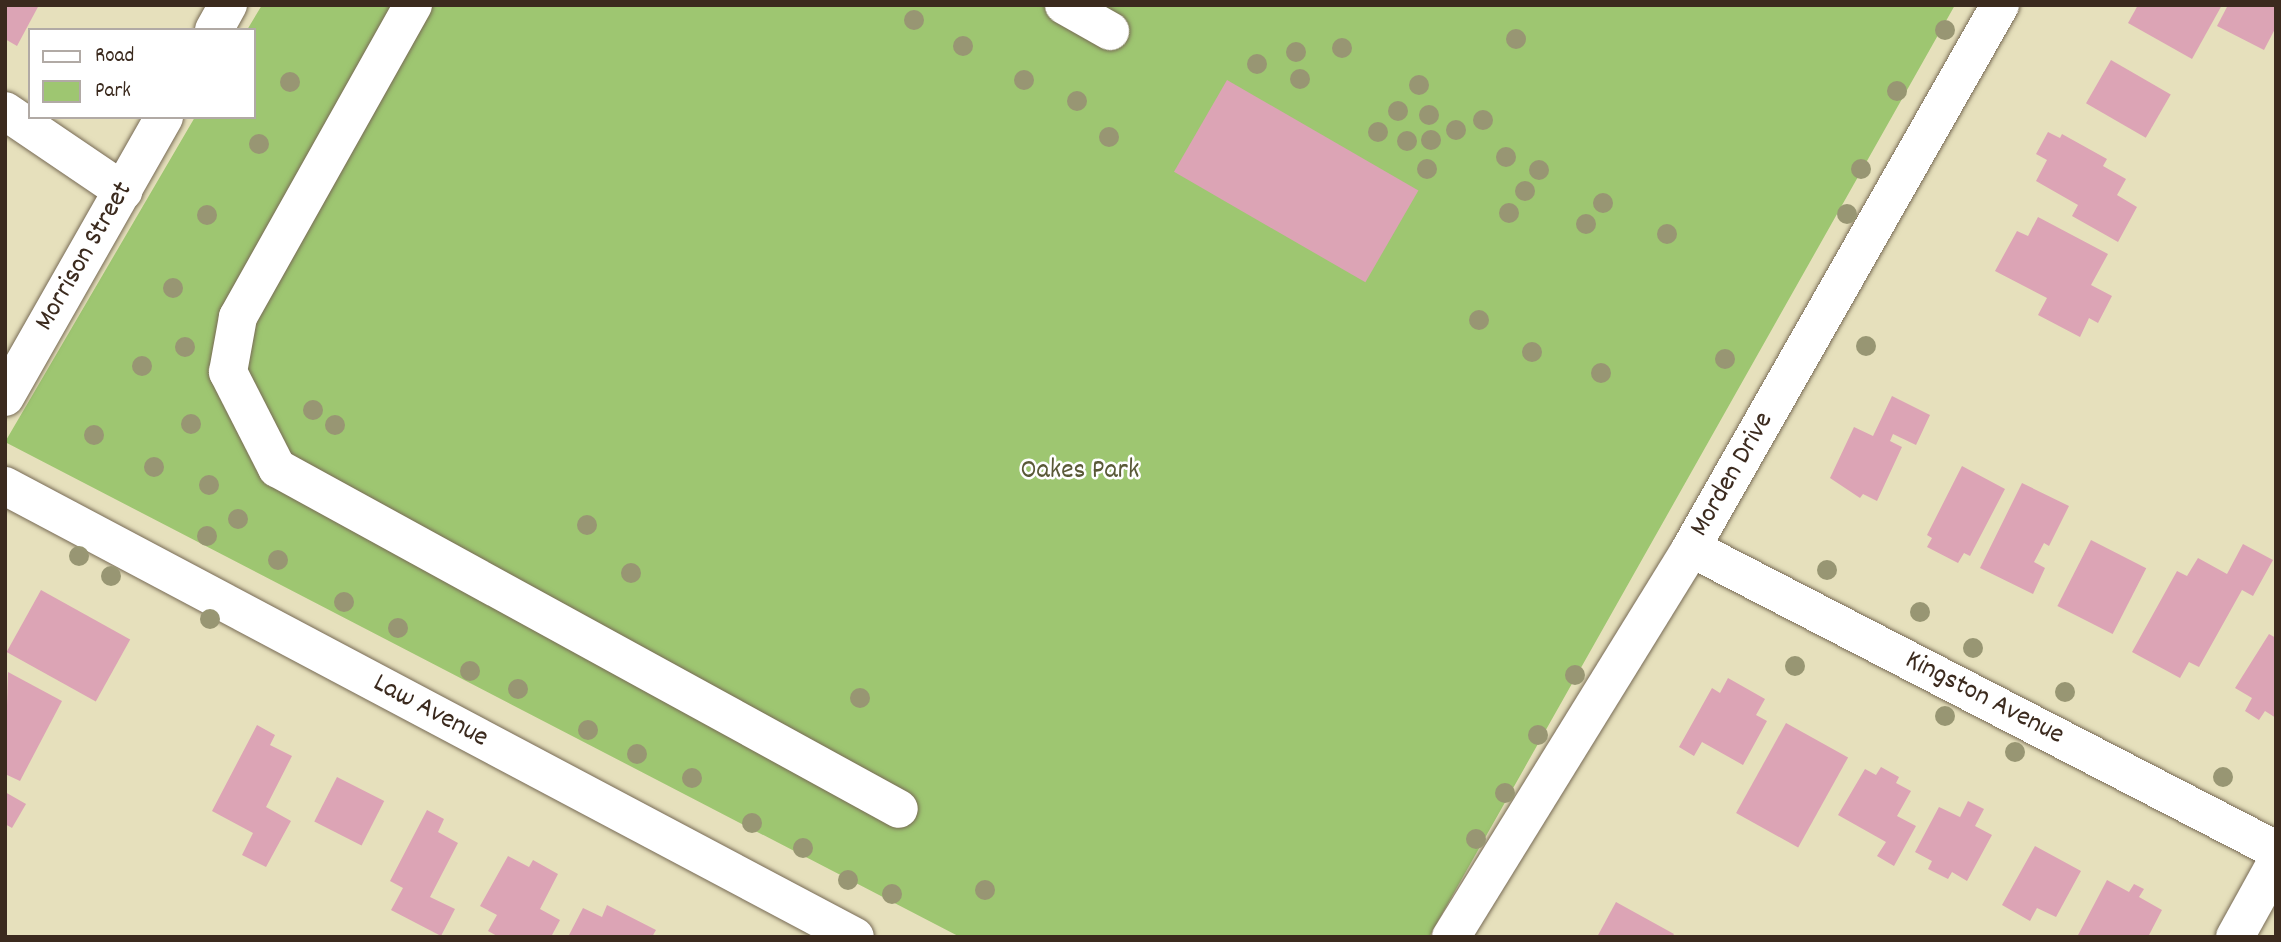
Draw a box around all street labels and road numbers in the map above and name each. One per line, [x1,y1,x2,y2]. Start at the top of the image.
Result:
street label: Morrison Street [29,177,141,337]
street label: Morden Drive [1684,407,1782,543]
street label: Kingston Avenue [1899,645,2069,753]
street label: Law Avenue [367,668,493,756]

